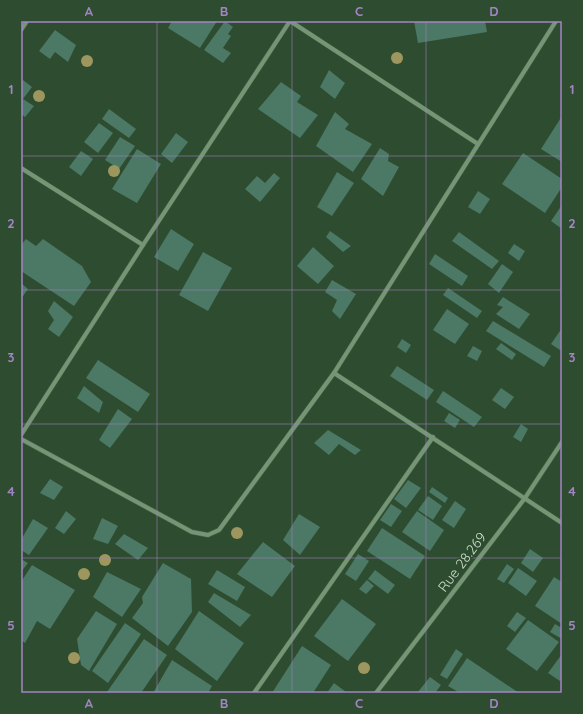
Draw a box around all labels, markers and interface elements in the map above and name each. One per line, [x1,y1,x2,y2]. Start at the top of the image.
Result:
text: A [85,3,94,19]
text: B [220,3,228,19]
text: C [355,3,363,19]
text: D [489,3,499,19]
text: 1 [8,81,14,97]
text: 1 [569,81,575,97]
text: 2 [7,215,15,231]
text: 2 [568,215,576,231]
text: 3 [8,349,15,365]
text: 3 [569,349,576,365]
text: 4 [7,483,15,499]
text: 4 [568,483,576,499]
street label: Rue 28.269 [434,529,490,595]
text: 5 [7,617,15,633]
text: 5 [568,617,576,633]
text: A [85,695,94,711]
text: B [220,695,228,711]
text: C [355,695,363,711]
text: D [489,695,499,711]

